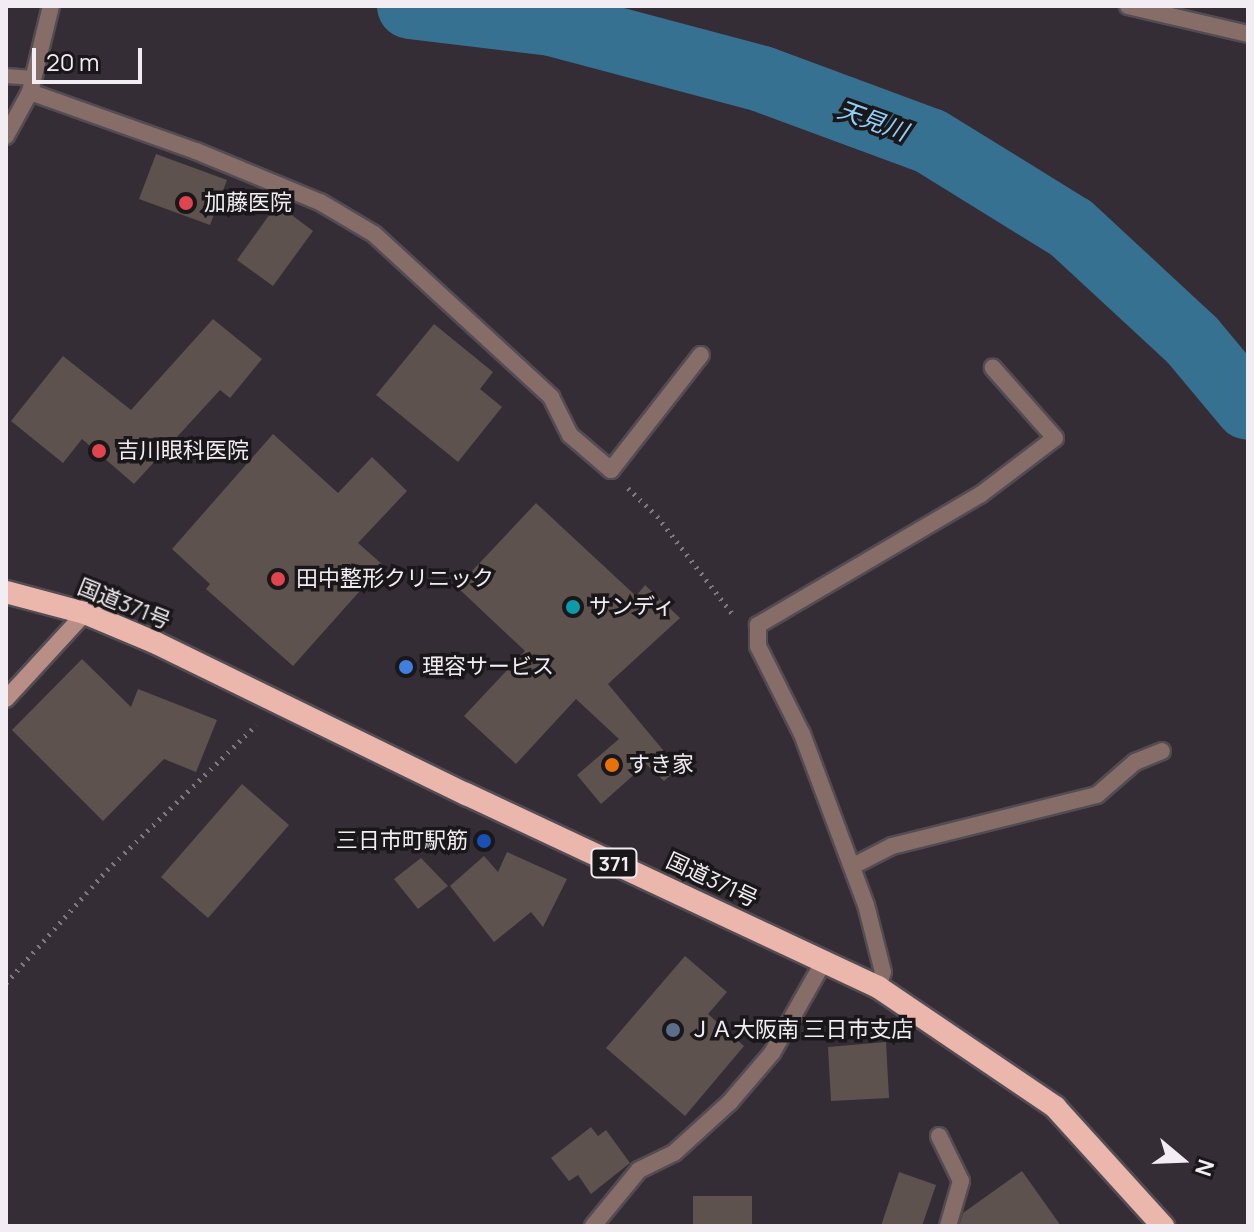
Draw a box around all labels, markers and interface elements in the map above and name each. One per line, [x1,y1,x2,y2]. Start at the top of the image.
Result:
scale bar [36,32,146,82]
text: 20 m [46,45,99,78]
water label: 天見川 [834,94,912,146]
place label: 加藤医院 [204,190,292,216]
marker: 加藤医院 [175,192,197,214]
place label: 吉川眼科医院 [117,438,249,464]
marker: 吉川眼科医院 [88,440,110,462]
place label: 田中整形クリニック [296,566,494,592]
marker: 田中整形クリニック [267,568,289,590]
street label: 国道371号 [74,573,174,635]
place label: サンディ [589,594,677,620]
marker: サンディ [564,598,582,616]
place label: 理容サービス [422,654,554,680]
marker: 理容サービス [397,658,415,676]
place label: すき家 [628,752,694,778]
marker: すき家 [603,756,621,774]
place label: 三日市町駅筋 [336,828,468,854]
marker: 三日市町駅筋 [475,832,493,850]
road number: 371 [590,847,638,879]
street label: 国道371号 [662,847,762,913]
place label: ＪＡ大阪南 三日市支店 [689,1017,913,1043]
marker: ＪＡ大阪南 三日市支店 [664,1021,682,1039]
north arrow [1142,1120,1222,1200]
text: N [1188,1155,1221,1180]

